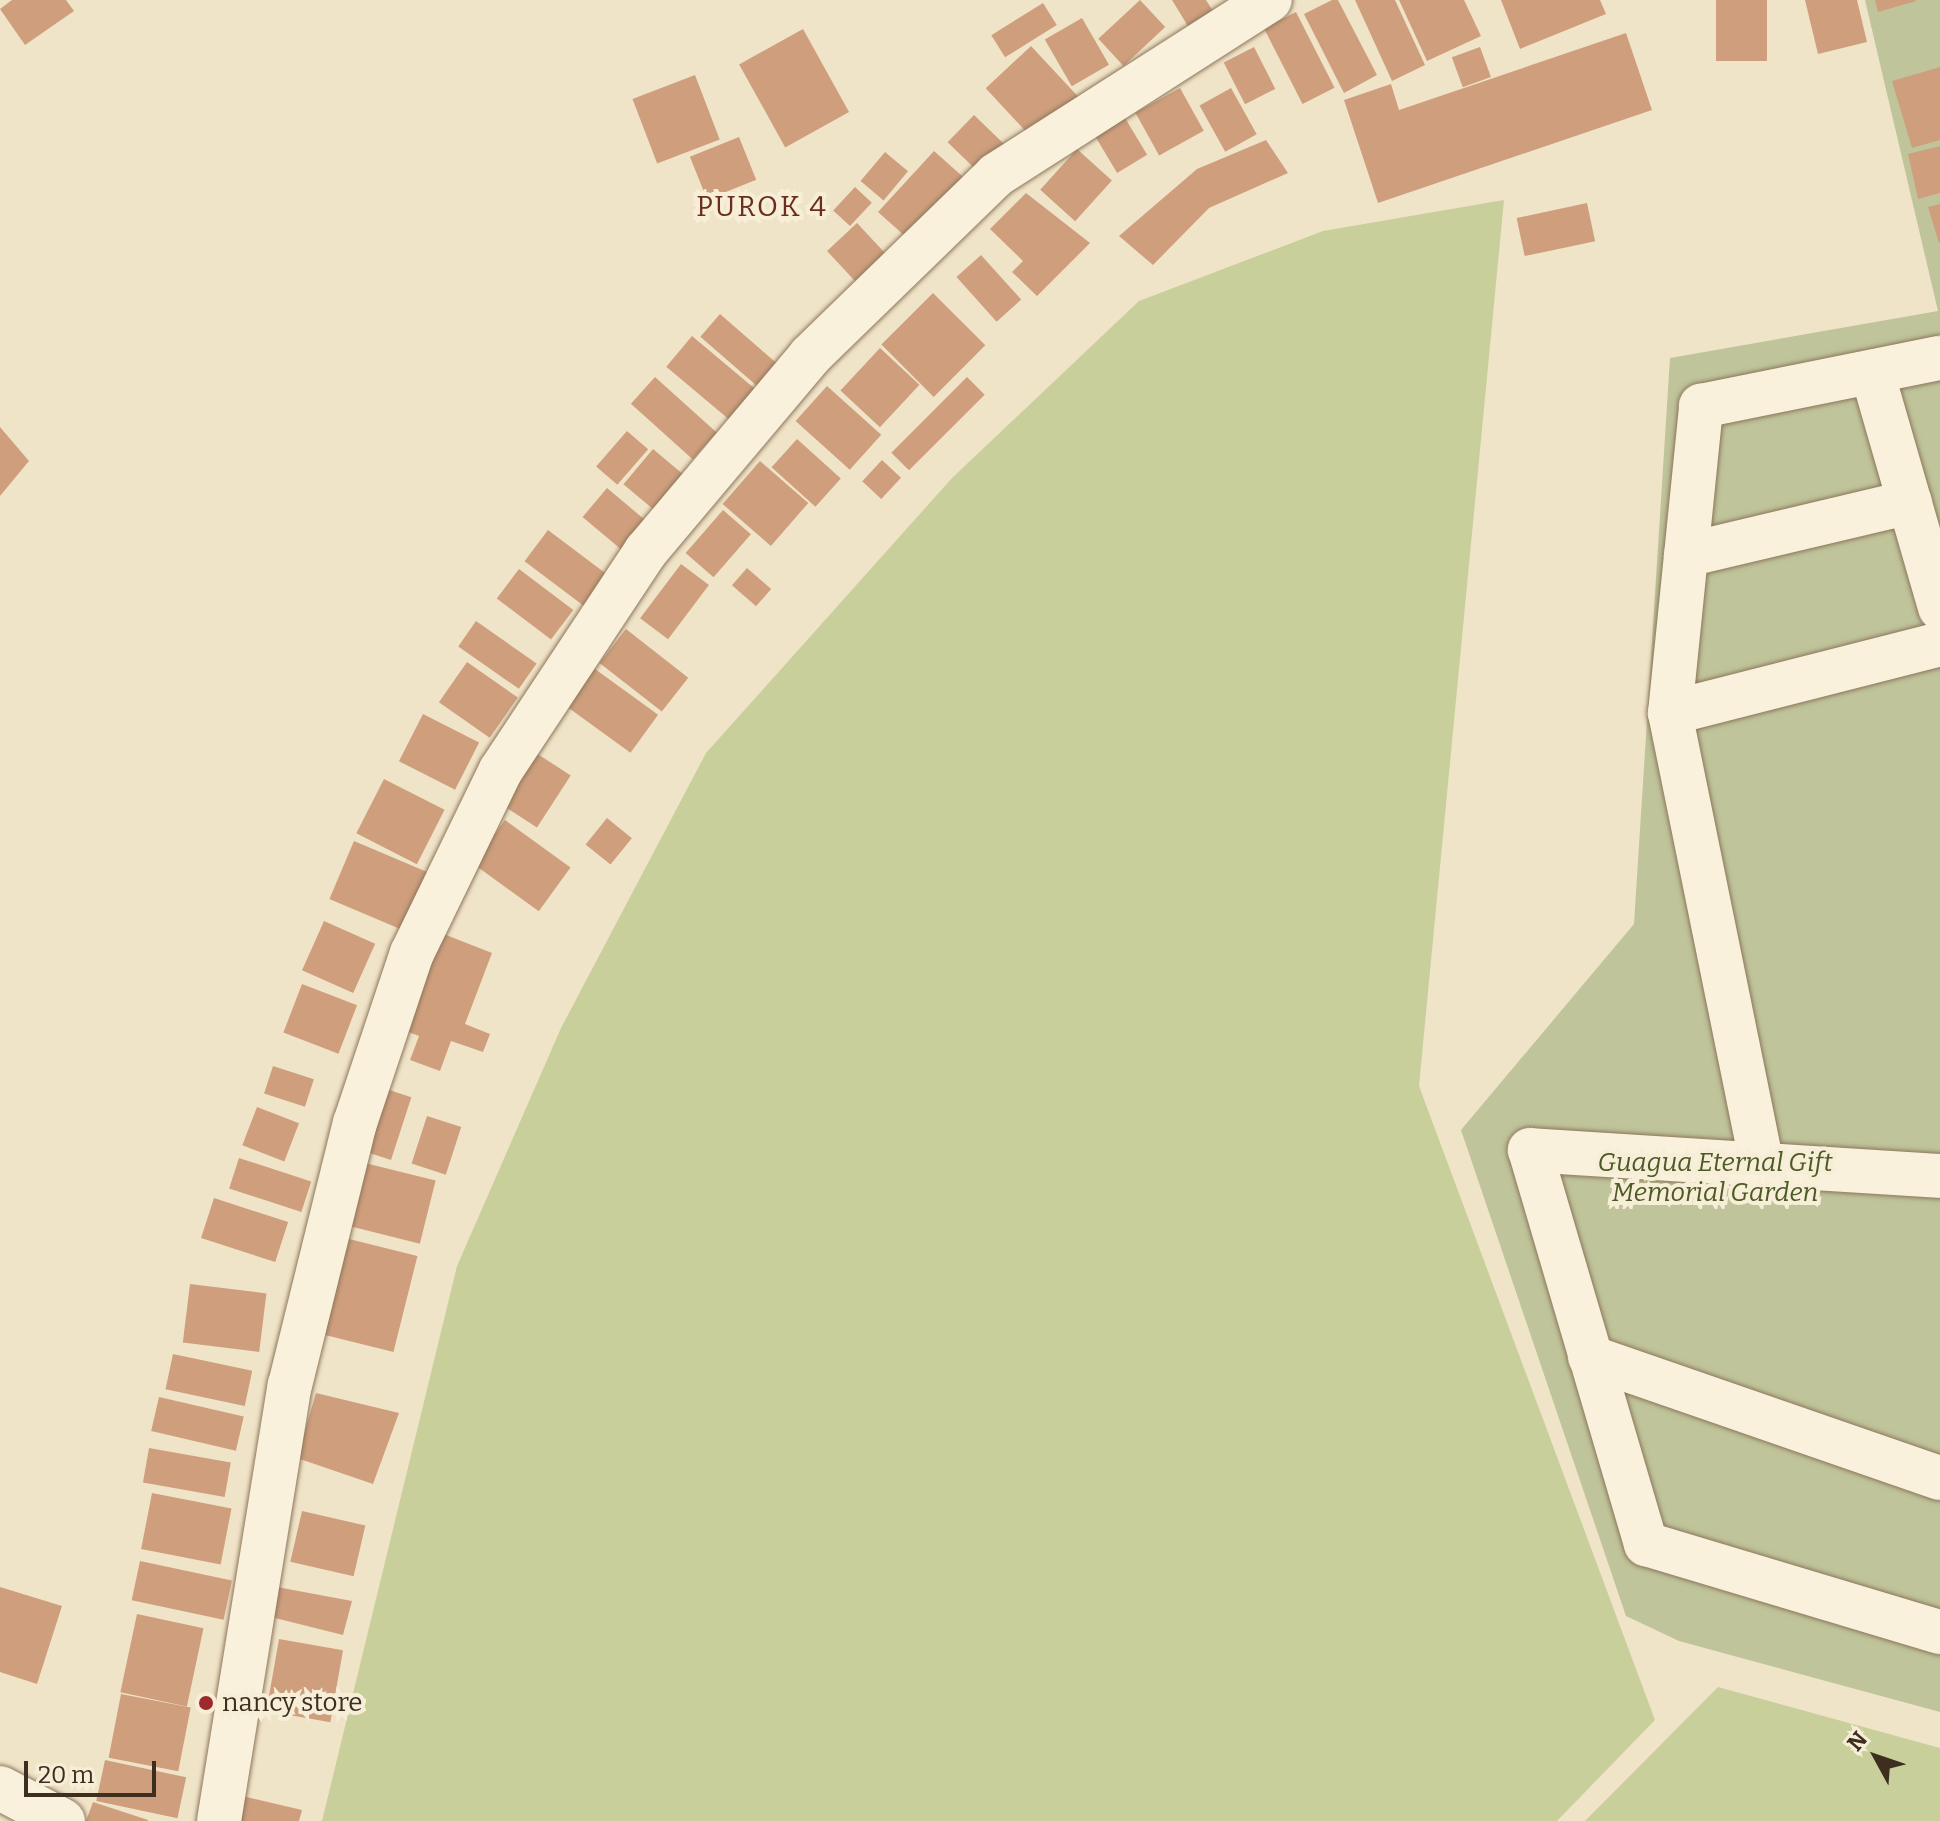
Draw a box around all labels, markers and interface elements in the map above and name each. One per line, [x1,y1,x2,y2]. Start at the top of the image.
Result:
district label: PUROK 4 [696,190,828,224]
park label: Guagua Eternal Gift Memorial Garden [1598,1147,1832,1208]
place label: nancy store [222,1687,363,1719]
marker: nancy store [197,1694,215,1712]
north arrow [1836,1717,1916,1797]
text: N [1841,1726,1873,1756]
scale bar [28,1745,160,1795]
text: 20 m [38,1761,94,1789]

